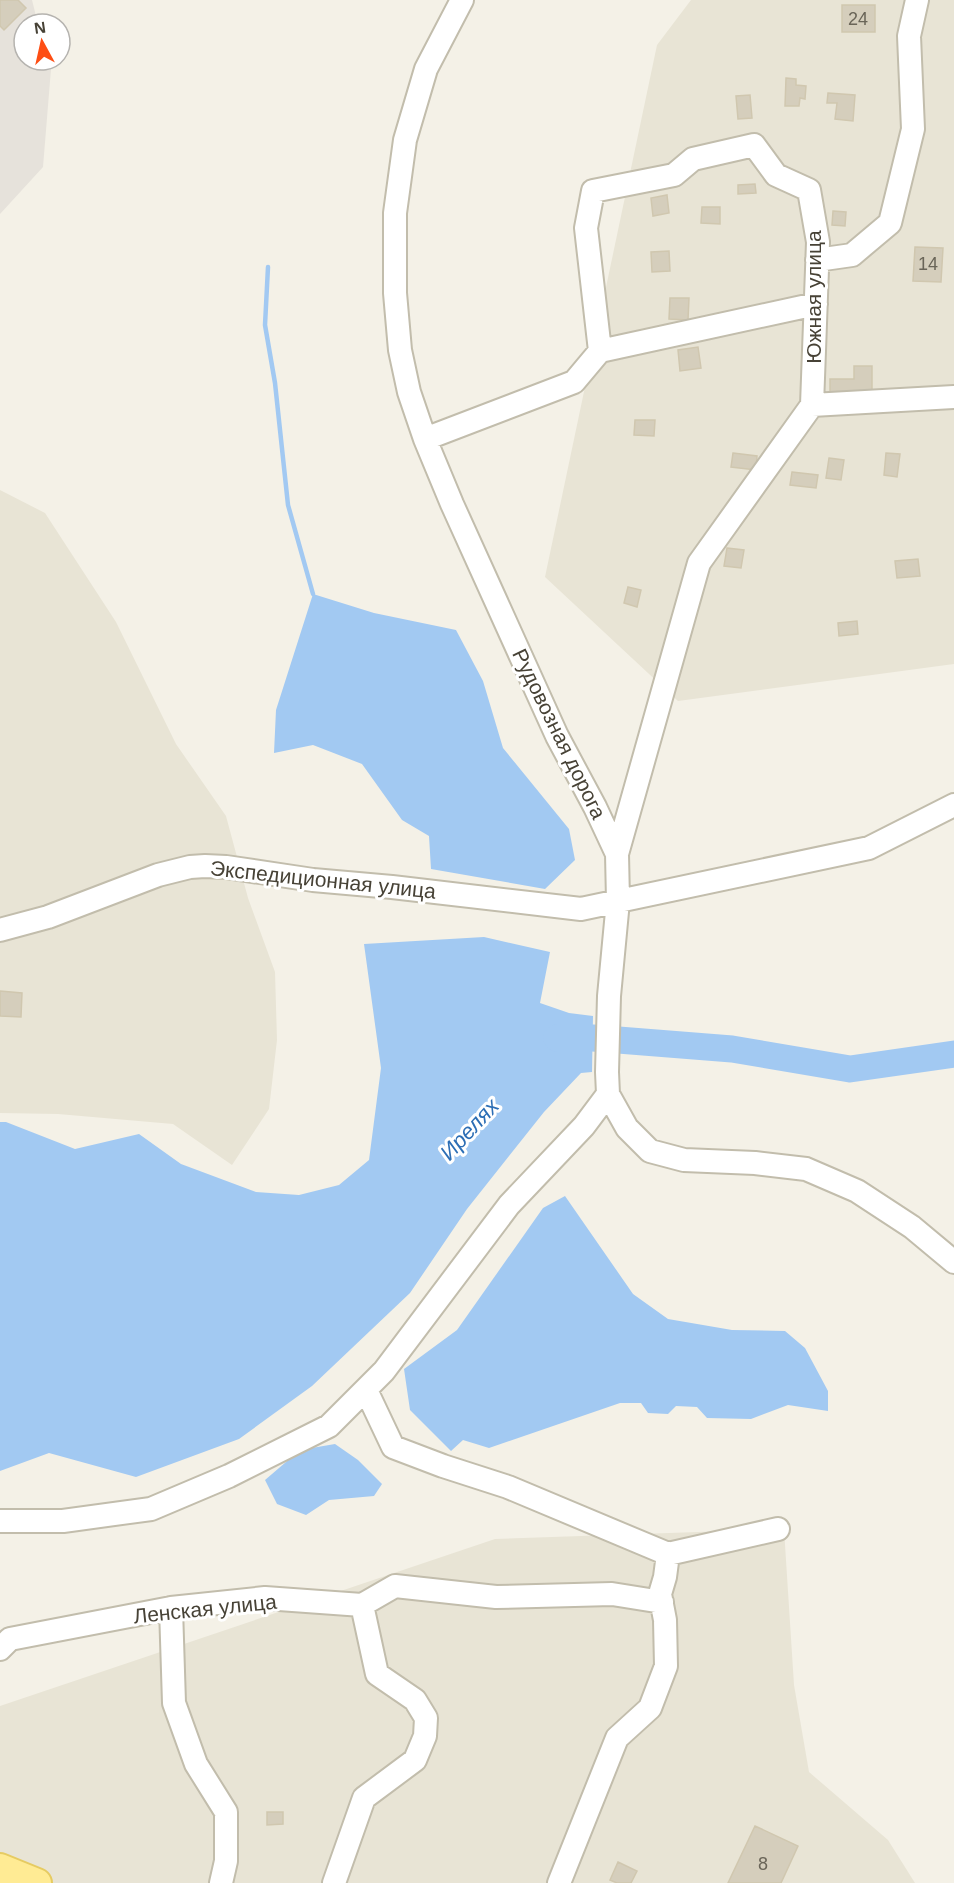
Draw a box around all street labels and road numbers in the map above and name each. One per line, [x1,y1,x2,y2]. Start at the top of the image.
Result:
street label: Южная улица [802,230,825,364]
street label: Рудовозная дорога [508,645,611,823]
street label: Экспедиционная улица [209,856,437,903]
street label: Ленская улица [132,1590,278,1627]

